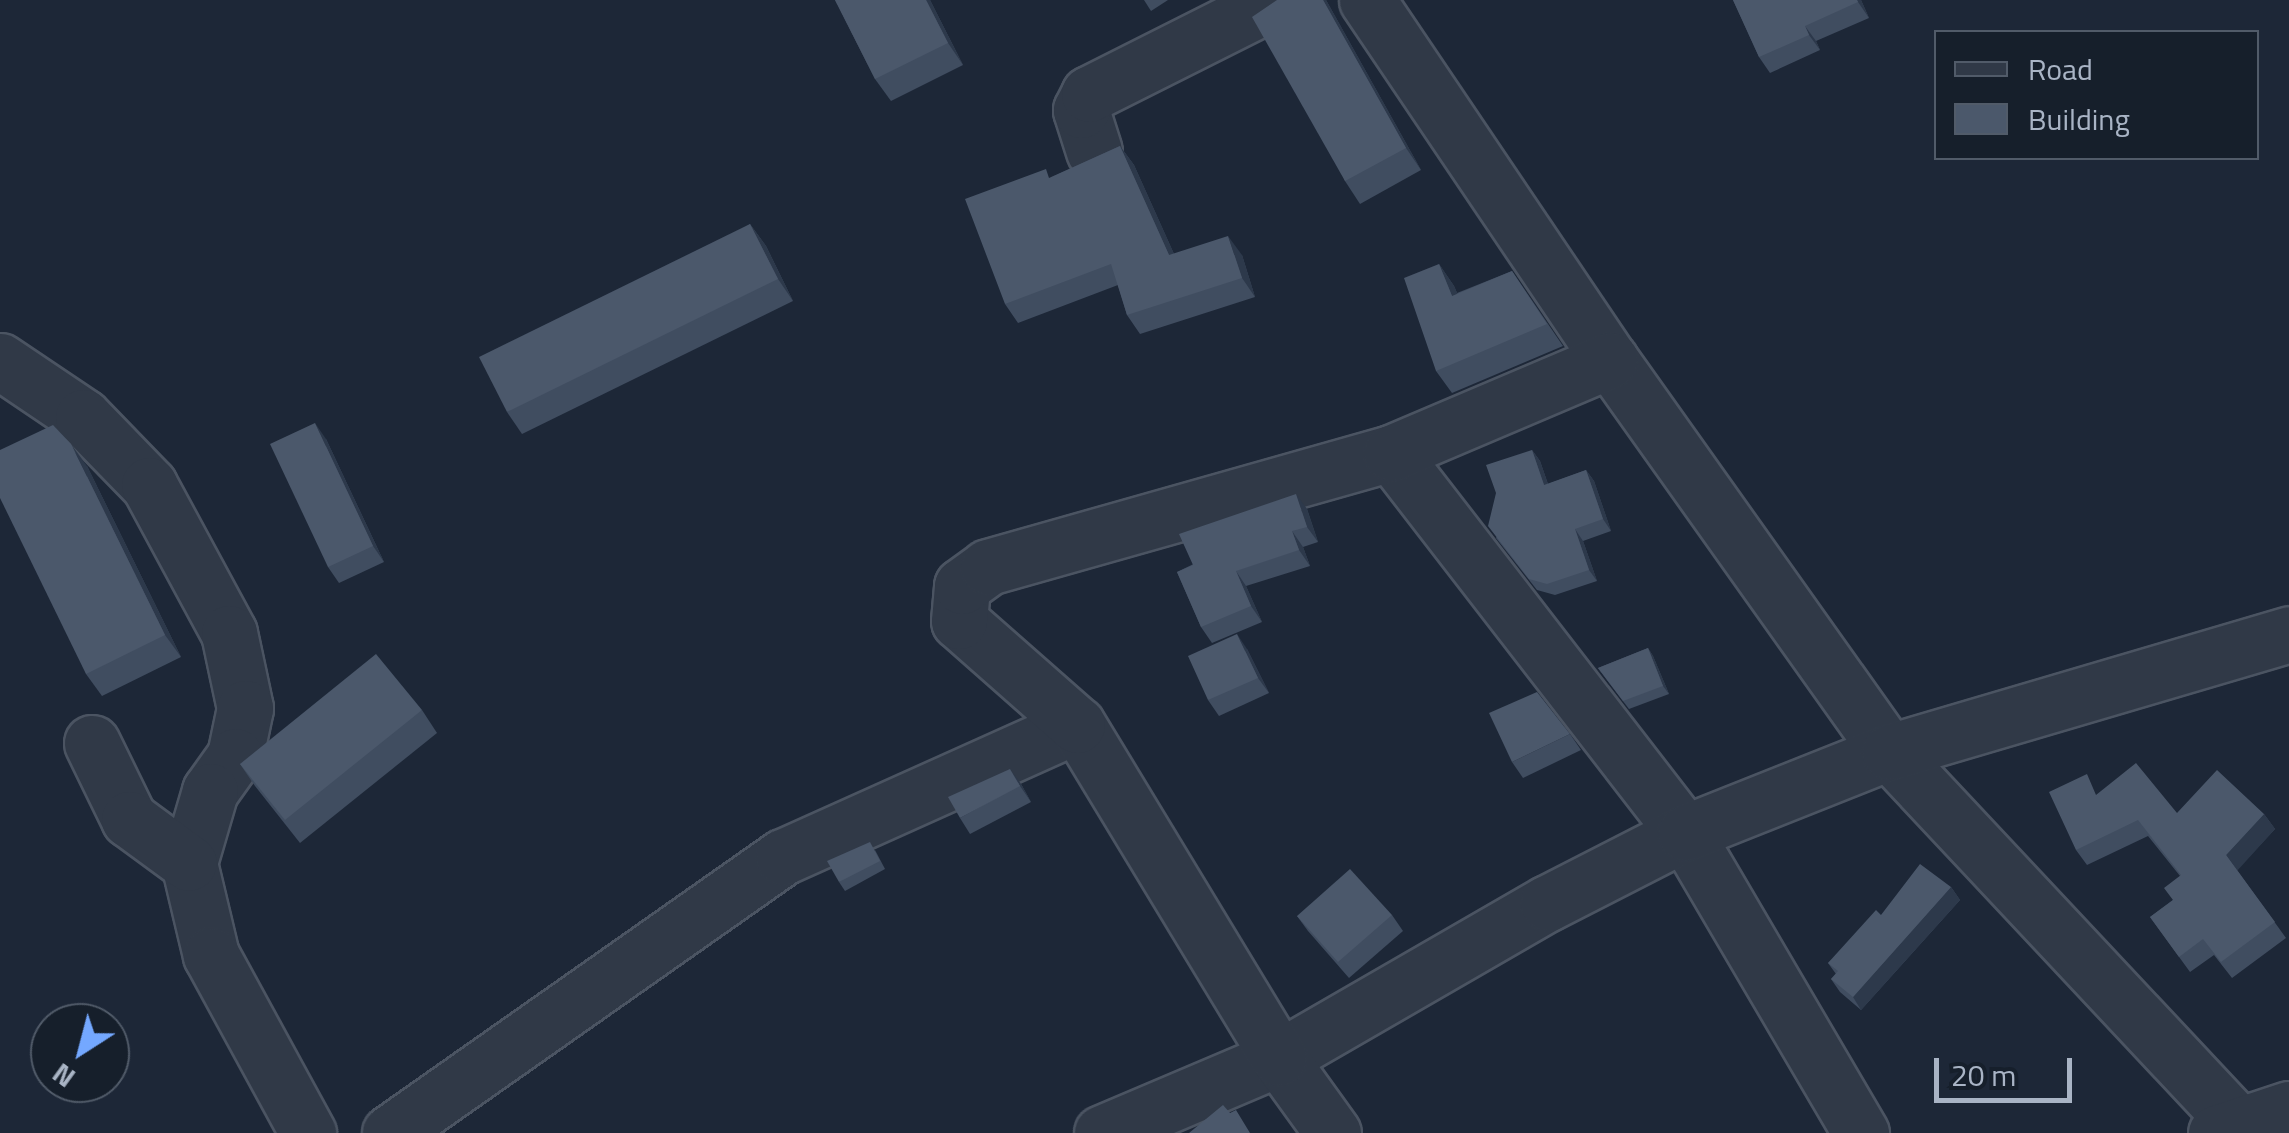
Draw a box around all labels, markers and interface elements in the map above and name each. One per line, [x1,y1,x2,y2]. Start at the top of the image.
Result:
legend [1934,30,2259,160]
text: Road [2028,46,2093,92]
text: Building [2028,96,2130,142]
north arrow [30,1003,130,1103]
scale bar [1939,1038,2076,1100]
text: 20 m [1951,1052,2016,1098]
text: N [43,1053,84,1099]

